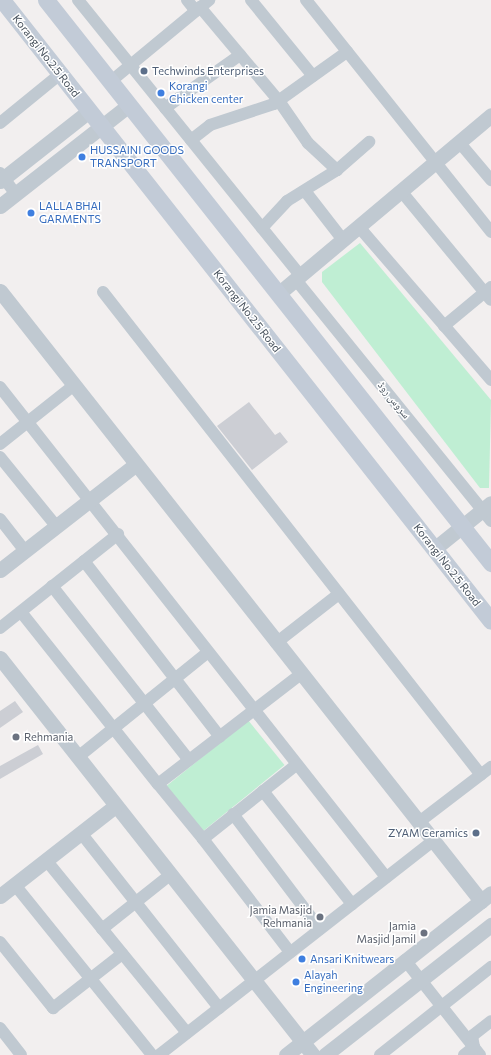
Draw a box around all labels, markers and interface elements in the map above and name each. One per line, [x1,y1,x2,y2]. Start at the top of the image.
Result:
street label: Korangi No.2.5 Road [10,12,82,100]
place label: Techwinds Enterprises [152,64,264,78]
marker: Techwinds Enterprises [139,66,149,76]
place label: Korangi Chicken center [169,80,243,106]
marker: Korangi Chicken center [156,88,166,98]
place label: HUSSAINI GOODS TRANSPORT [90,144,184,170]
marker: HUSSAINI GOODS TRANSPORT [77,152,87,162]
place label: LALLA BHAI GARMENTS [39,200,101,226]
marker: LALLA BHAI GARMENTS [26,208,36,218]
street label: Korangi No.2.5 Road [211,267,283,355]
street label: سروس روڈ [375,379,413,421]
street label: Korangi No.2.5 Road [411,521,483,609]
place label: Rehmania [24,730,73,744]
marker: Rehmania [11,732,21,742]
place label: ZYAM Ceramics [388,826,468,840]
marker: ZYAM Ceramics [471,828,481,838]
place label: Jamia Masjid Rehmania [250,904,312,930]
marker: Jamia Masjid Rehmania [315,912,325,922]
place label: Jamia Masjid Jamil [357,920,416,946]
marker: Jamia Masjid Jamil [419,928,429,938]
place label: Ansari Knitwears [310,952,394,966]
marker: Ansari Knitwears [297,954,307,964]
place label: Alayah Engineering [304,969,363,995]
marker: Alayah Engineering [291,977,301,987]

